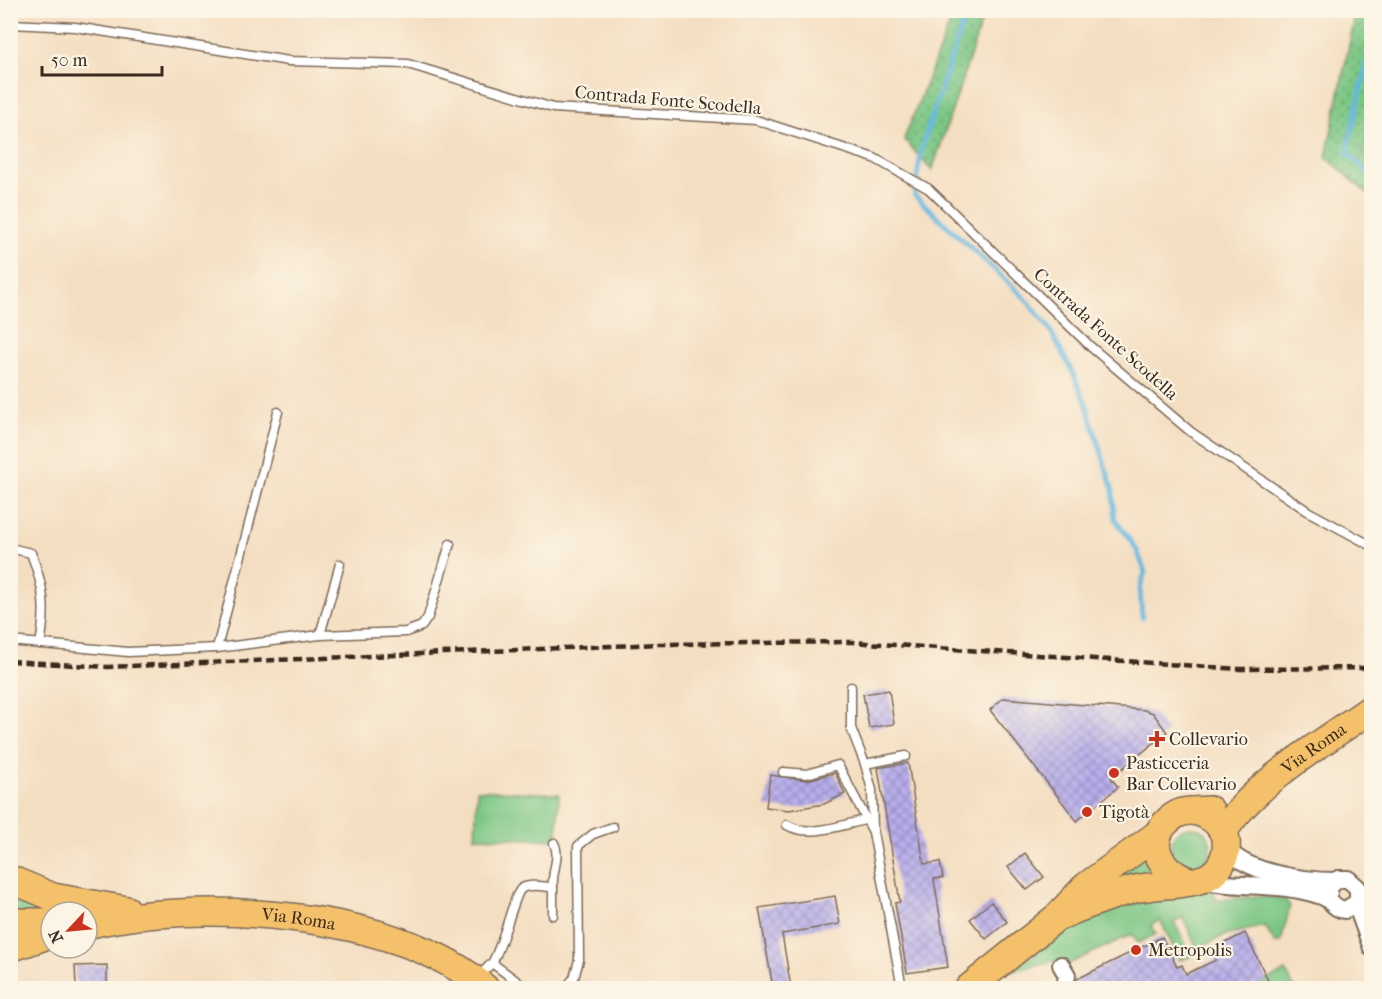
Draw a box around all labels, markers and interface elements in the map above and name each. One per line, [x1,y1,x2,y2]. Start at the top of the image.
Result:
scale bar [42,39,162,77]
text: 50 m [51,50,88,71]
street label: Contrada Fonte Scodella [574,82,763,119]
street label: Contrada Fonte Scodella [1029,264,1183,405]
street label: Via Roma [1277,719,1351,780]
place label: Collevario [1169,729,1248,750]
marker: Collevario [1150,732,1164,746]
place label: Pasticceria Bar Collevario [1126,753,1236,795]
marker: Pasticceria Bar Collevario [1107,766,1121,780]
place label: Tigotà [1099,802,1150,823]
marker: Tigotà [1080,805,1094,819]
north arrow [39,900,99,960]
street label: Via Roma [260,904,338,935]
text: N [44,926,67,946]
place label: Metropolis [1148,940,1232,961]
marker: Metropolis [1129,943,1143,957]

